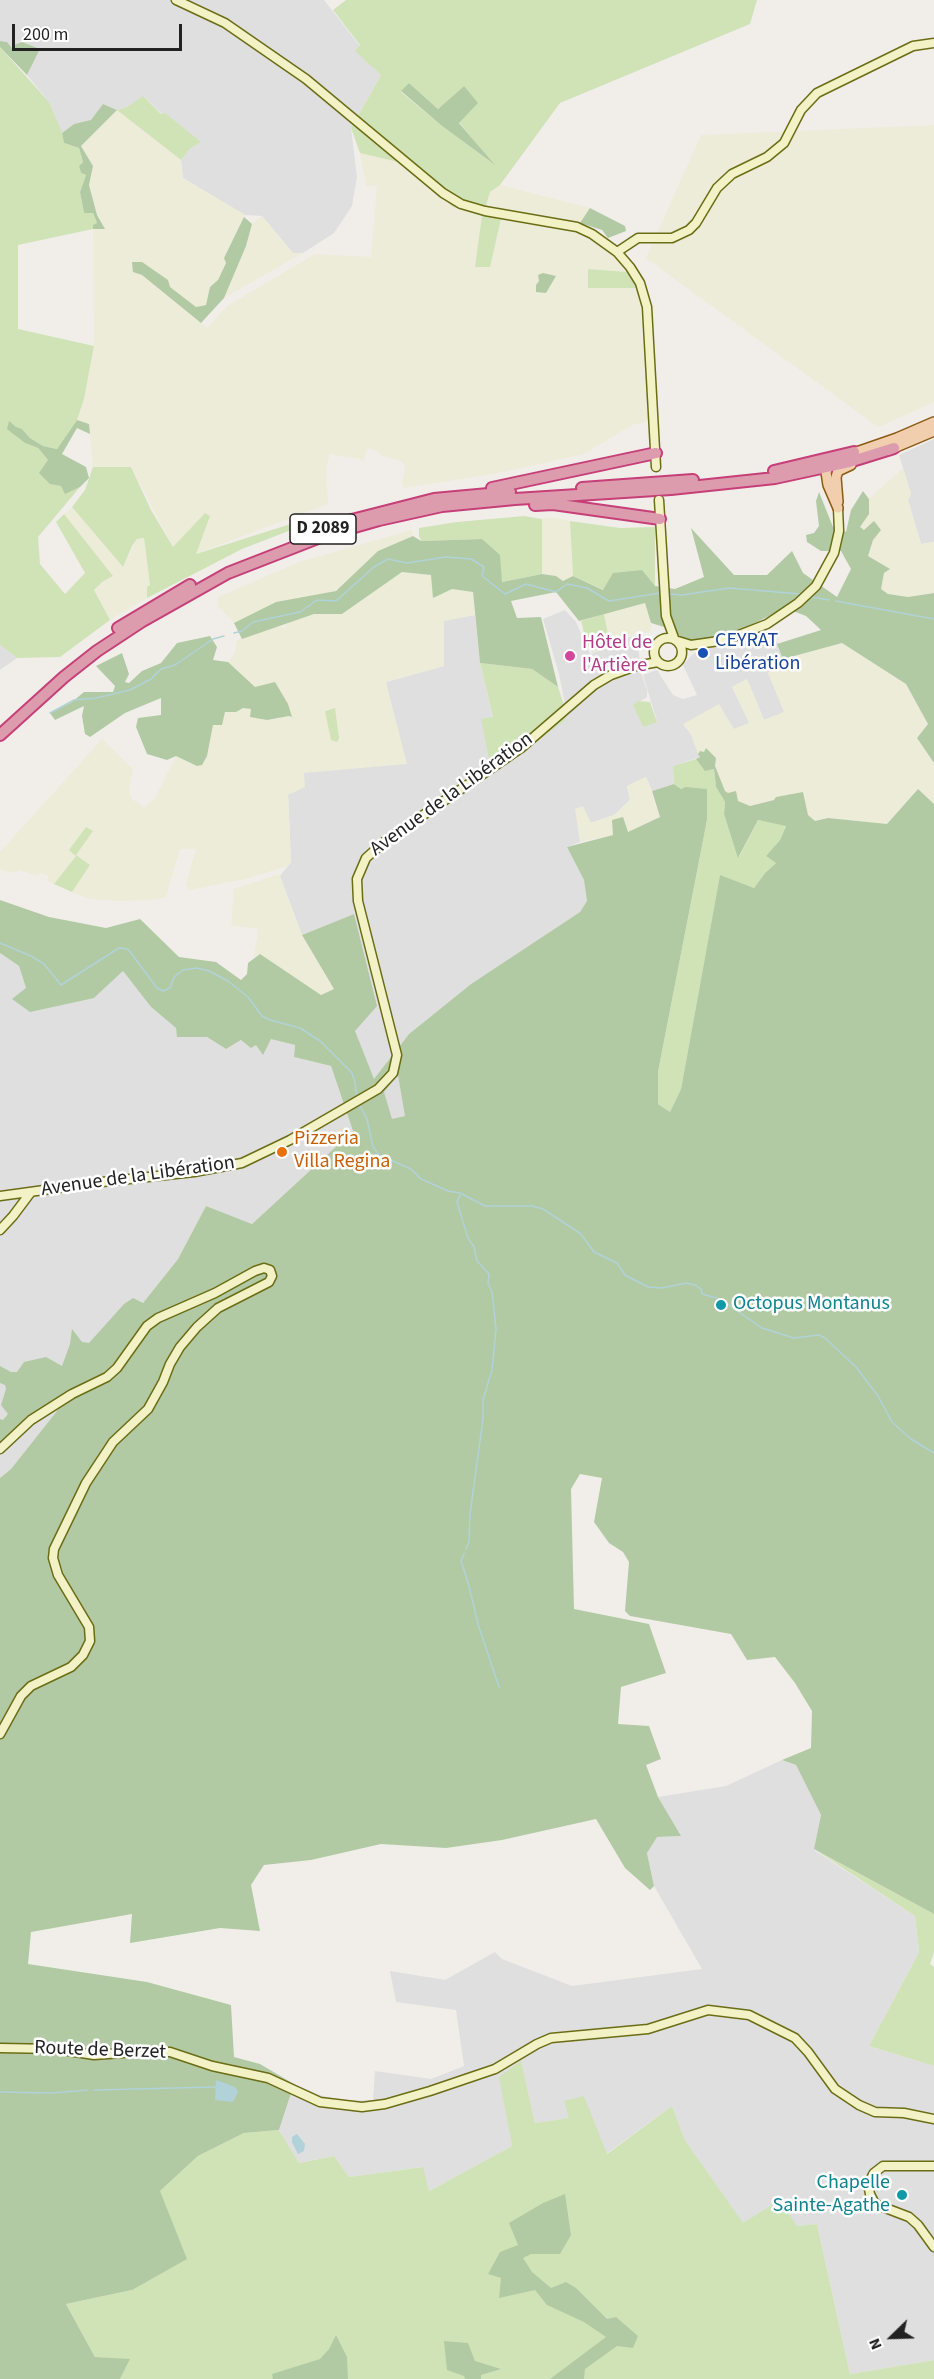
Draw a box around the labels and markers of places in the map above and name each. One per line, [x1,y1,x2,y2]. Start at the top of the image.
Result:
place label: CEYRAT Libération [715,630,800,677]
place label: Hôtel de l'Artière [582,632,652,679]
marker: CEYRAT Libération [696,646,710,660]
marker: Hôtel de l'Artière [563,649,577,663]
place label: Pizzeria Villa Regina [294,1128,390,1175]
marker: Pizzeria Villa Regina [275,1145,289,1159]
place label: Octopus Montanus [733,1293,890,1317]
marker: Octopus Montanus [714,1298,728,1312]
place label: Chapelle Sainte-Agathe [773,2172,890,2219]
marker: Chapelle Sainte-Agathe [895,2188,909,2202]

